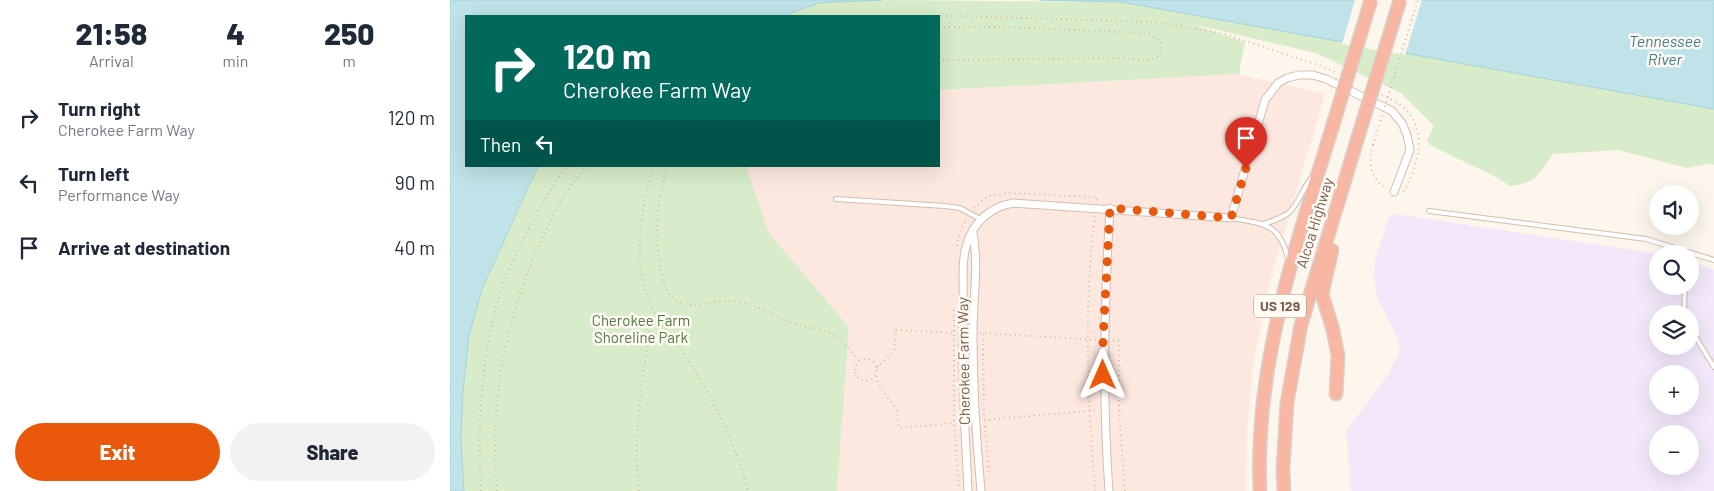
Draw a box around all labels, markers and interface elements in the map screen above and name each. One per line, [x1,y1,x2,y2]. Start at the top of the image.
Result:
text: 21:58 [75,15,147,51]
text: 4 [226,15,245,51]
text: 250 [324,15,375,51]
water label: Tennessee River [1629,31,1701,68]
text: 120 m [563,34,651,76]
icon: right [480,35,545,100]
text: Arrival [89,51,134,70]
text: min [223,51,248,70]
text: m [343,51,356,70]
text: Cherokee Farm Way [563,76,751,102]
text: Turn right [58,97,140,120]
icon: right [15,104,43,132]
text: 120 m [388,106,435,129]
pin [1225,117,1267,168]
text: Cherokee Farm Way [58,120,195,139]
icon: arrive [1232,124,1260,152]
icon: left [531,130,559,158]
text: Then [480,133,521,156]
text: Turn left [58,162,129,185]
icon: left [15,169,43,197]
text: 90 m [395,171,435,194]
street label: Alcoa Highway [1292,175,1336,270]
text: Performance Way [58,185,180,204]
map controls [1649,185,1699,475]
button: sound [1649,185,1699,235]
icon: arrive [15,234,43,262]
text: Arrive at destination [58,236,230,259]
text: 40 m [394,236,435,259]
button: search [1649,245,1699,295]
road number: US 129 [1254,294,1306,318]
street label: Cherokee Farm Way [953,297,973,425]
button: layers [1649,305,1699,355]
park label: Cherokee Farm Shoreline Park [592,311,690,346]
position arrow [1076,348,1128,400]
button: + [1649,365,1699,415]
button: Exit [15,423,220,481]
button: Share [230,423,435,481]
button: − [1649,425,1699,475]

